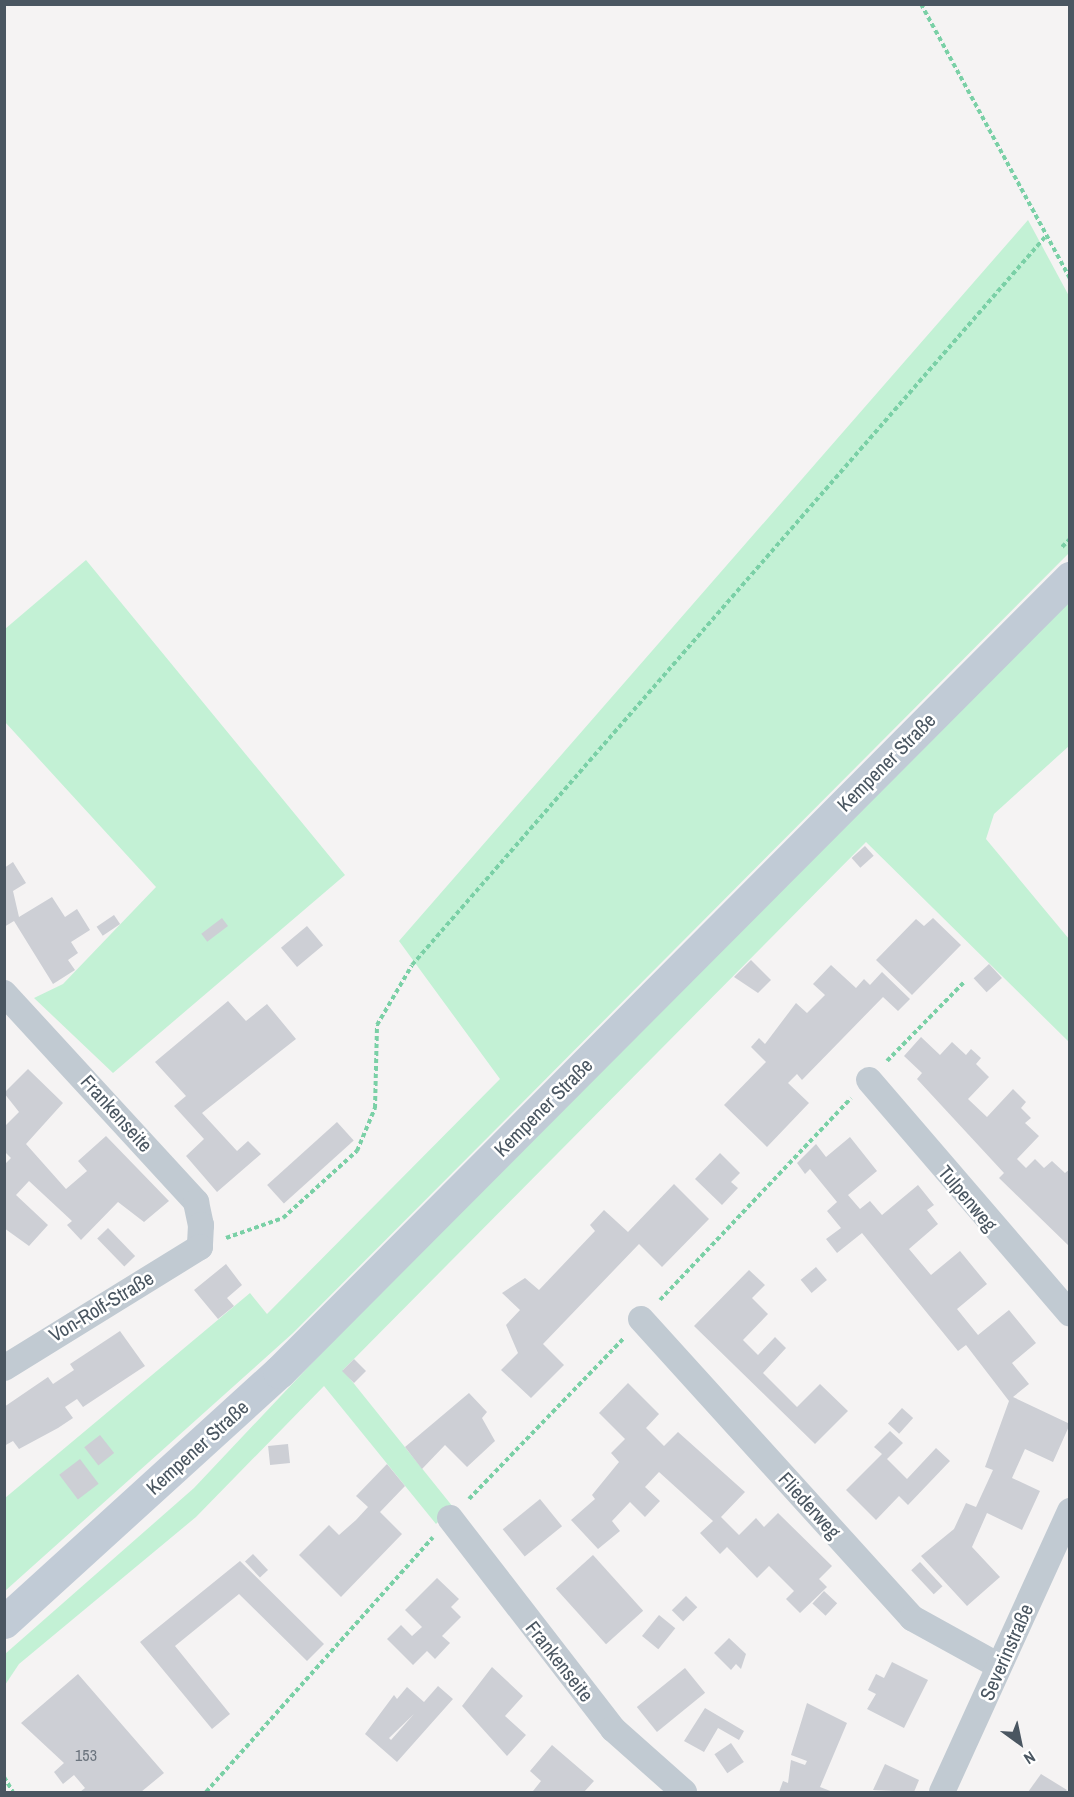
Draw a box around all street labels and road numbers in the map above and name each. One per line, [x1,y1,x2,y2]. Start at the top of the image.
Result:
street label: Kempener Straße [832,708,940,816]
street label: Kempener Straße [489,1053,597,1161]
street label: Frankenseite [76,1069,158,1157]
street label: Tulpenweg [933,1160,1003,1236]
street label: Von-Rolf-Straße [44,1265,158,1347]
street label: Kempener Straße [141,1395,253,1499]
street label: Fliederweg [774,1467,846,1543]
street label: Severinstraße [974,1600,1038,1704]
street label: Frankenseite [521,1616,599,1706]

